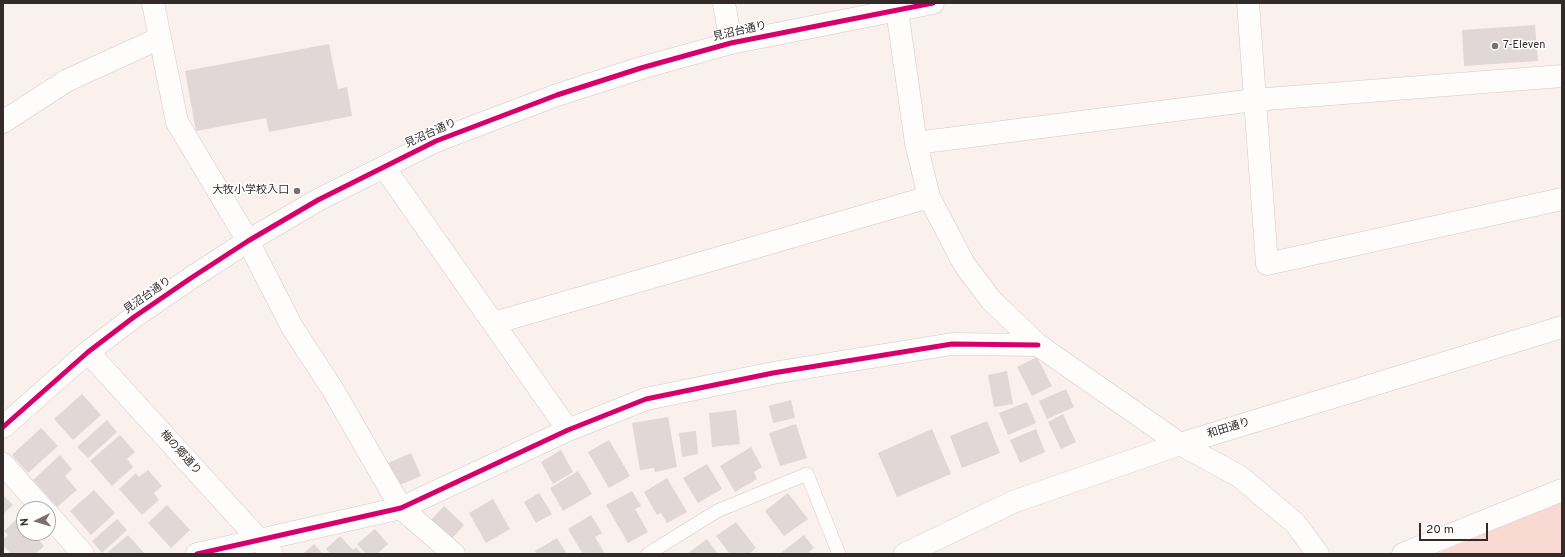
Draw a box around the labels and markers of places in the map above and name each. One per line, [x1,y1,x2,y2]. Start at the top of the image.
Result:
place label: 7-Eleven [1503,39,1545,53]
marker: 7-Eleven [1490,41,1500,51]
place label: 大牧小学校入口 [212,184,289,198]
marker: 大牧小学校入口 [292,186,302,196]

